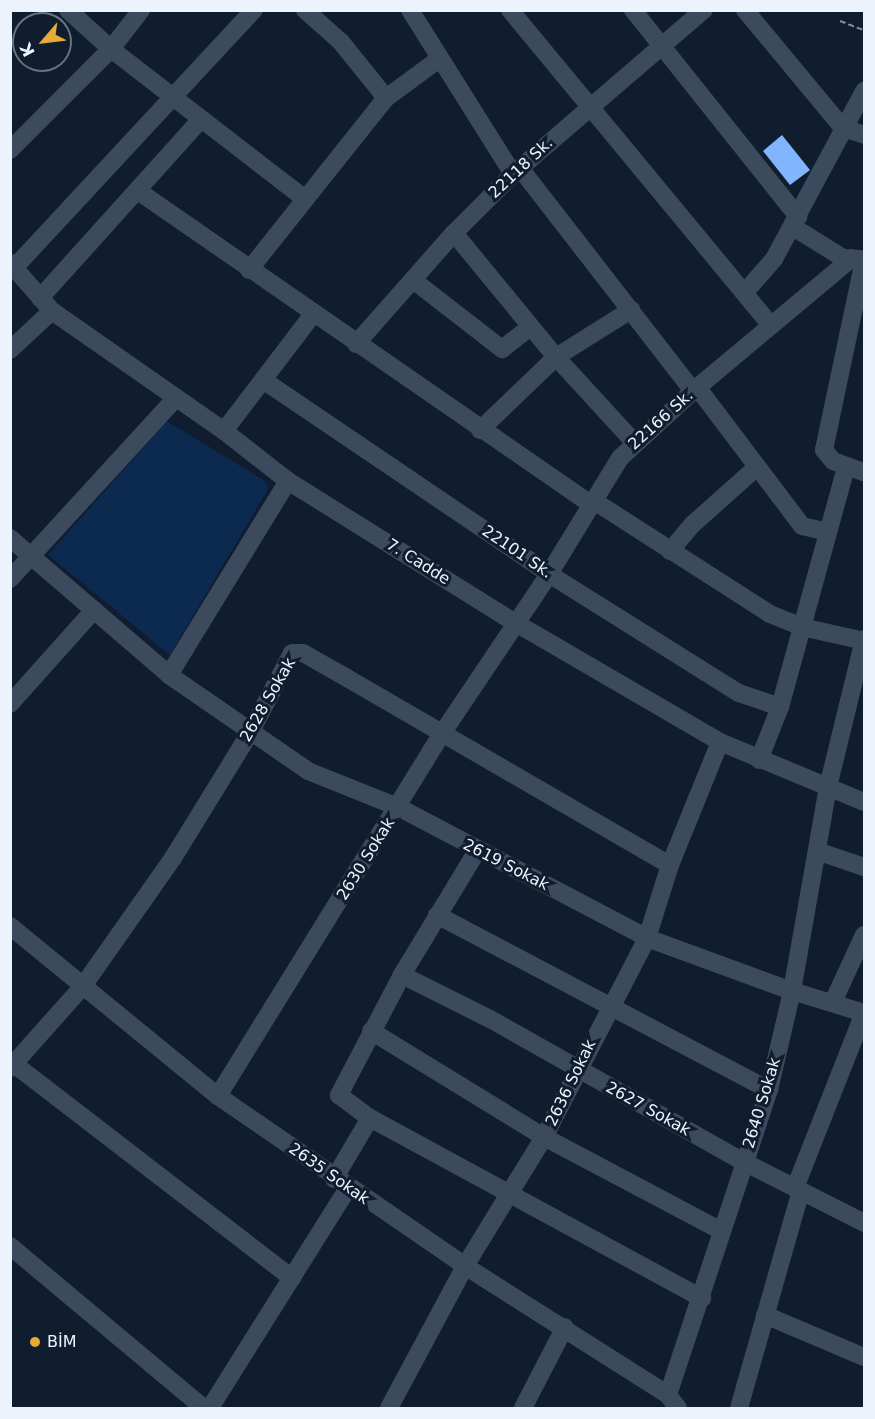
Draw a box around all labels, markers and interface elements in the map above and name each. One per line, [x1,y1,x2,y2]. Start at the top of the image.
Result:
north arrow [12,12,72,72]
text: K [16,40,39,60]
street label: 22118 Sk. [485,134,557,202]
street label: 22166 Sk. [625,386,697,454]
street label: 22101 Sk. [478,522,556,582]
street label: 7. Cadde [383,535,453,589]
street label: 2628 Sokak [236,655,300,745]
street label: 2630 Sokak [333,814,399,904]
street label: 2619 Sokak [460,835,552,895]
street label: 2636 Sokak [542,1037,600,1129]
street label: 2640 Sokak [739,1055,785,1151]
street label: 2627 Sokak [602,1078,694,1140]
street label: 2635 Sokak [285,1139,373,1209]
place label: BİM [47,1332,76,1352]
marker: BİM [28,1335,42,1349]

